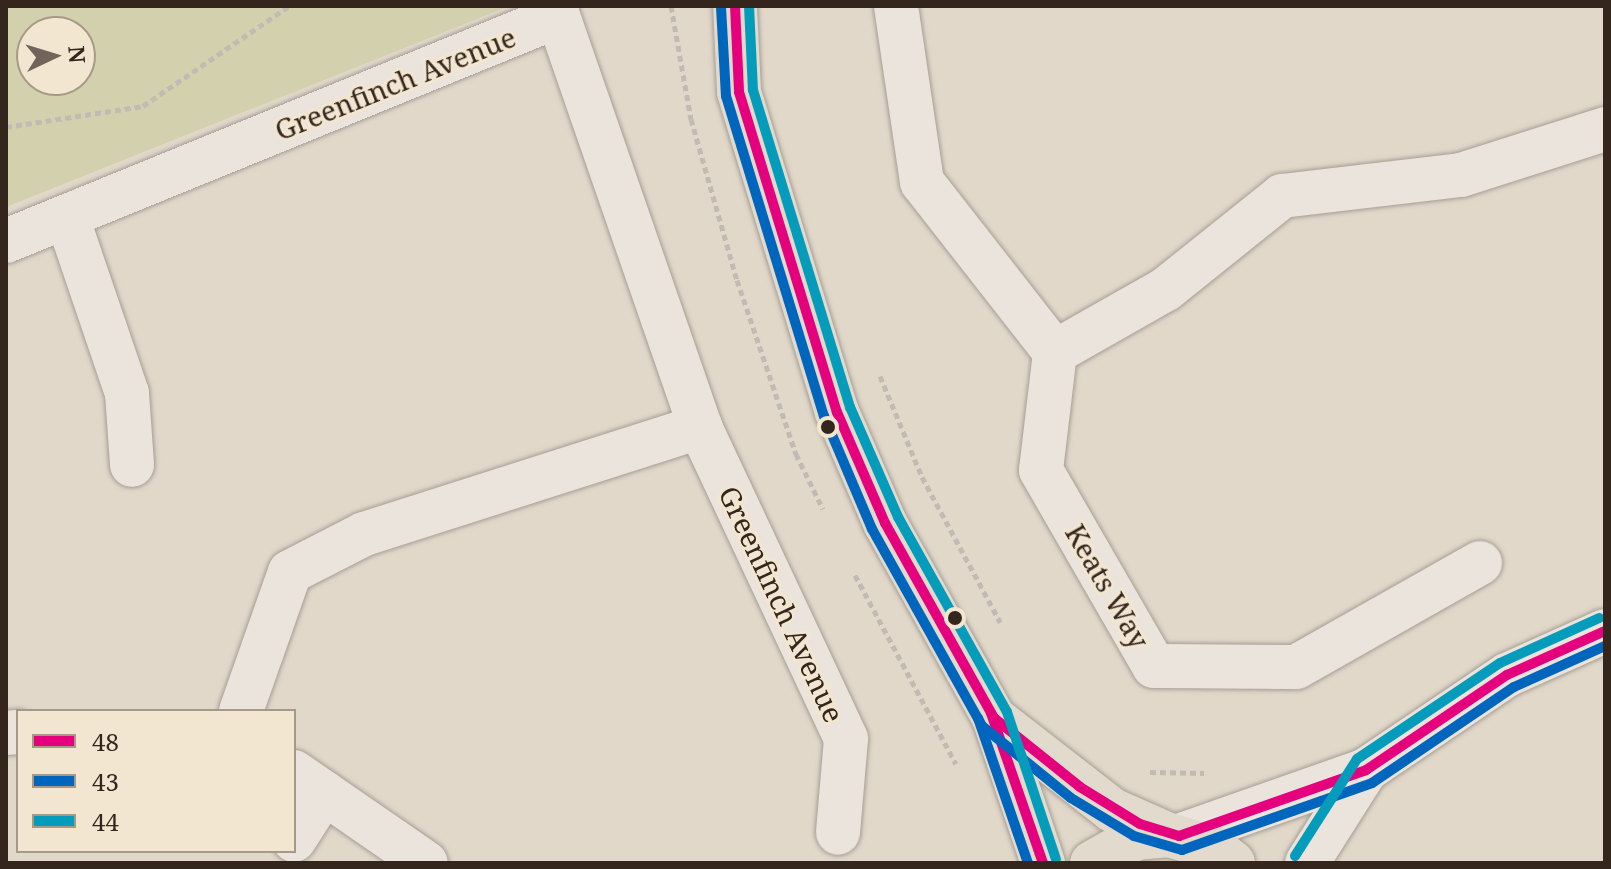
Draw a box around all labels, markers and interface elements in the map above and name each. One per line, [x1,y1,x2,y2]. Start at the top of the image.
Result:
north arrow [16,16,96,96]
street label: Greenfinch Avenue [270,19,520,147]
text: N [62,45,94,64]
unlabelled marker [820,419,836,435]
street label: Greenfinch Avenue [713,481,851,727]
street label: Keats Way [1059,518,1157,654]
unlabelled marker [947,610,963,626]
legend [16,709,296,853]
text: 48 [92,725,119,758]
text: 43 [92,765,119,798]
text: 44 [92,805,119,838]

